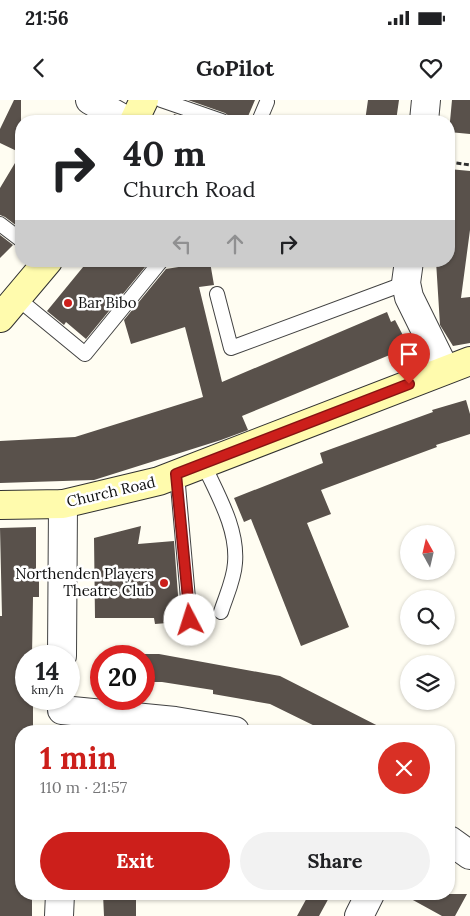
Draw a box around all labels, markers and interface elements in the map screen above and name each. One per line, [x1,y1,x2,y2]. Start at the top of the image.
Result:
text: 21:56 [25,6,69,30]
icon: back [25,54,53,82]
text: GoPilot [196,54,274,82]
icon: heart [417,54,445,82]
text: 40 m [123,131,206,176]
icon: right [40,135,105,200]
text: Church Road [123,175,256,203]
icon: left [168,230,196,258]
icon: ahead [221,230,249,258]
icon: right [274,230,302,258]
place label: Bar Bibo [78,293,137,312]
marker: Bar Bibo [62,297,74,309]
pin [388,333,430,384]
icon: arrive [395,340,423,368]
street label: Church Road [65,472,157,511]
north arrow [400,525,455,580]
map controls [400,525,455,710]
place label: Northenden Players Theatre Club [15,564,154,600]
marker: Northenden Players Theatre Club [158,577,170,589]
button: search [400,590,455,645]
position arrow [163,593,215,645]
speed limit sign: 20 [90,645,155,710]
text: 14 [36,655,59,687]
button: layers [400,655,455,710]
text: km/h [31,682,64,697]
text: 1 min [40,739,117,777]
button: close [378,742,430,794]
text: 110 m · 21:57 [40,777,127,797]
button: Exit [40,832,230,890]
button: Share [240,832,430,890]

